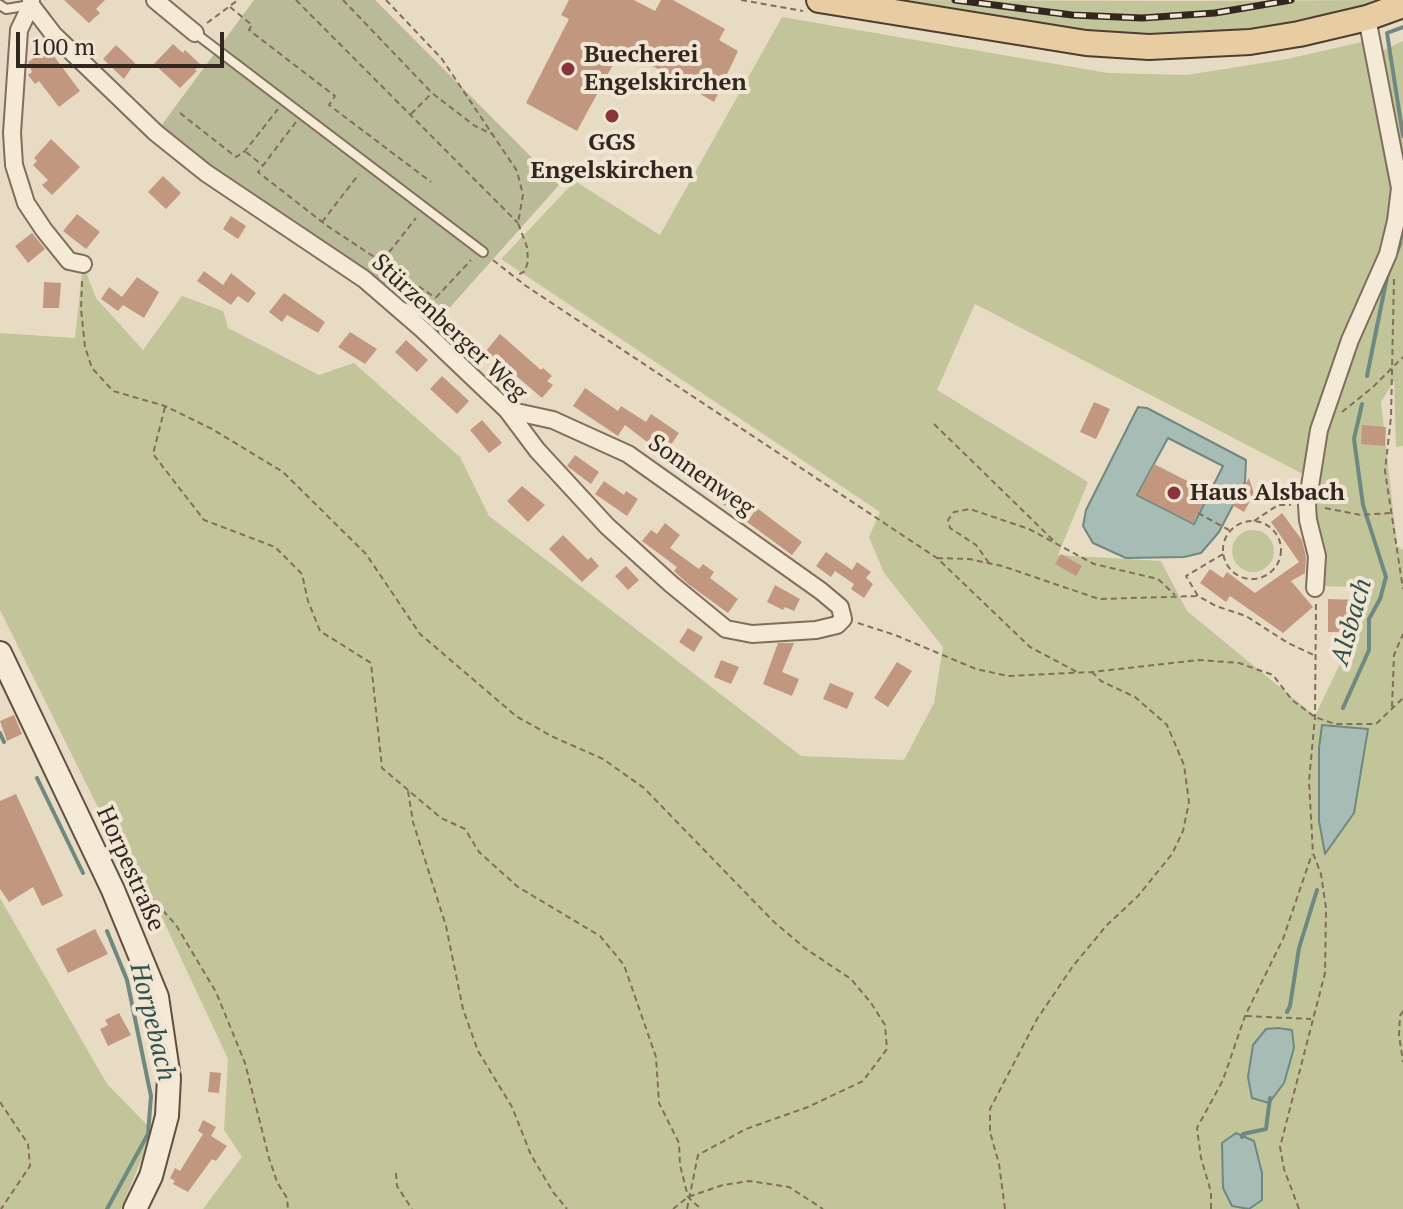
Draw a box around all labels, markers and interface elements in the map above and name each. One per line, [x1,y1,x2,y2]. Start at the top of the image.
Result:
scale bar [20,16,228,66]
text: 100 m [30,30,95,62]
place label: Buecherei Engelskirchen [584,41,747,97]
marker: Buecherei Engelskirchen [559,60,577,78]
marker: GGS Engelskirchen [603,107,621,125]
place label: GGS Engelskirchen [531,129,693,185]
street label: Stürzenberger Weg [365,249,533,407]
street label: Sonnenweg [642,429,760,523]
place label: Haus Alsbach [1190,479,1345,507]
marker: Haus Alsbach [1165,484,1183,502]
water label: Alsbach [1325,575,1379,669]
street label: Horpestraße [90,802,170,936]
water label: Horpebach [122,960,182,1084]

